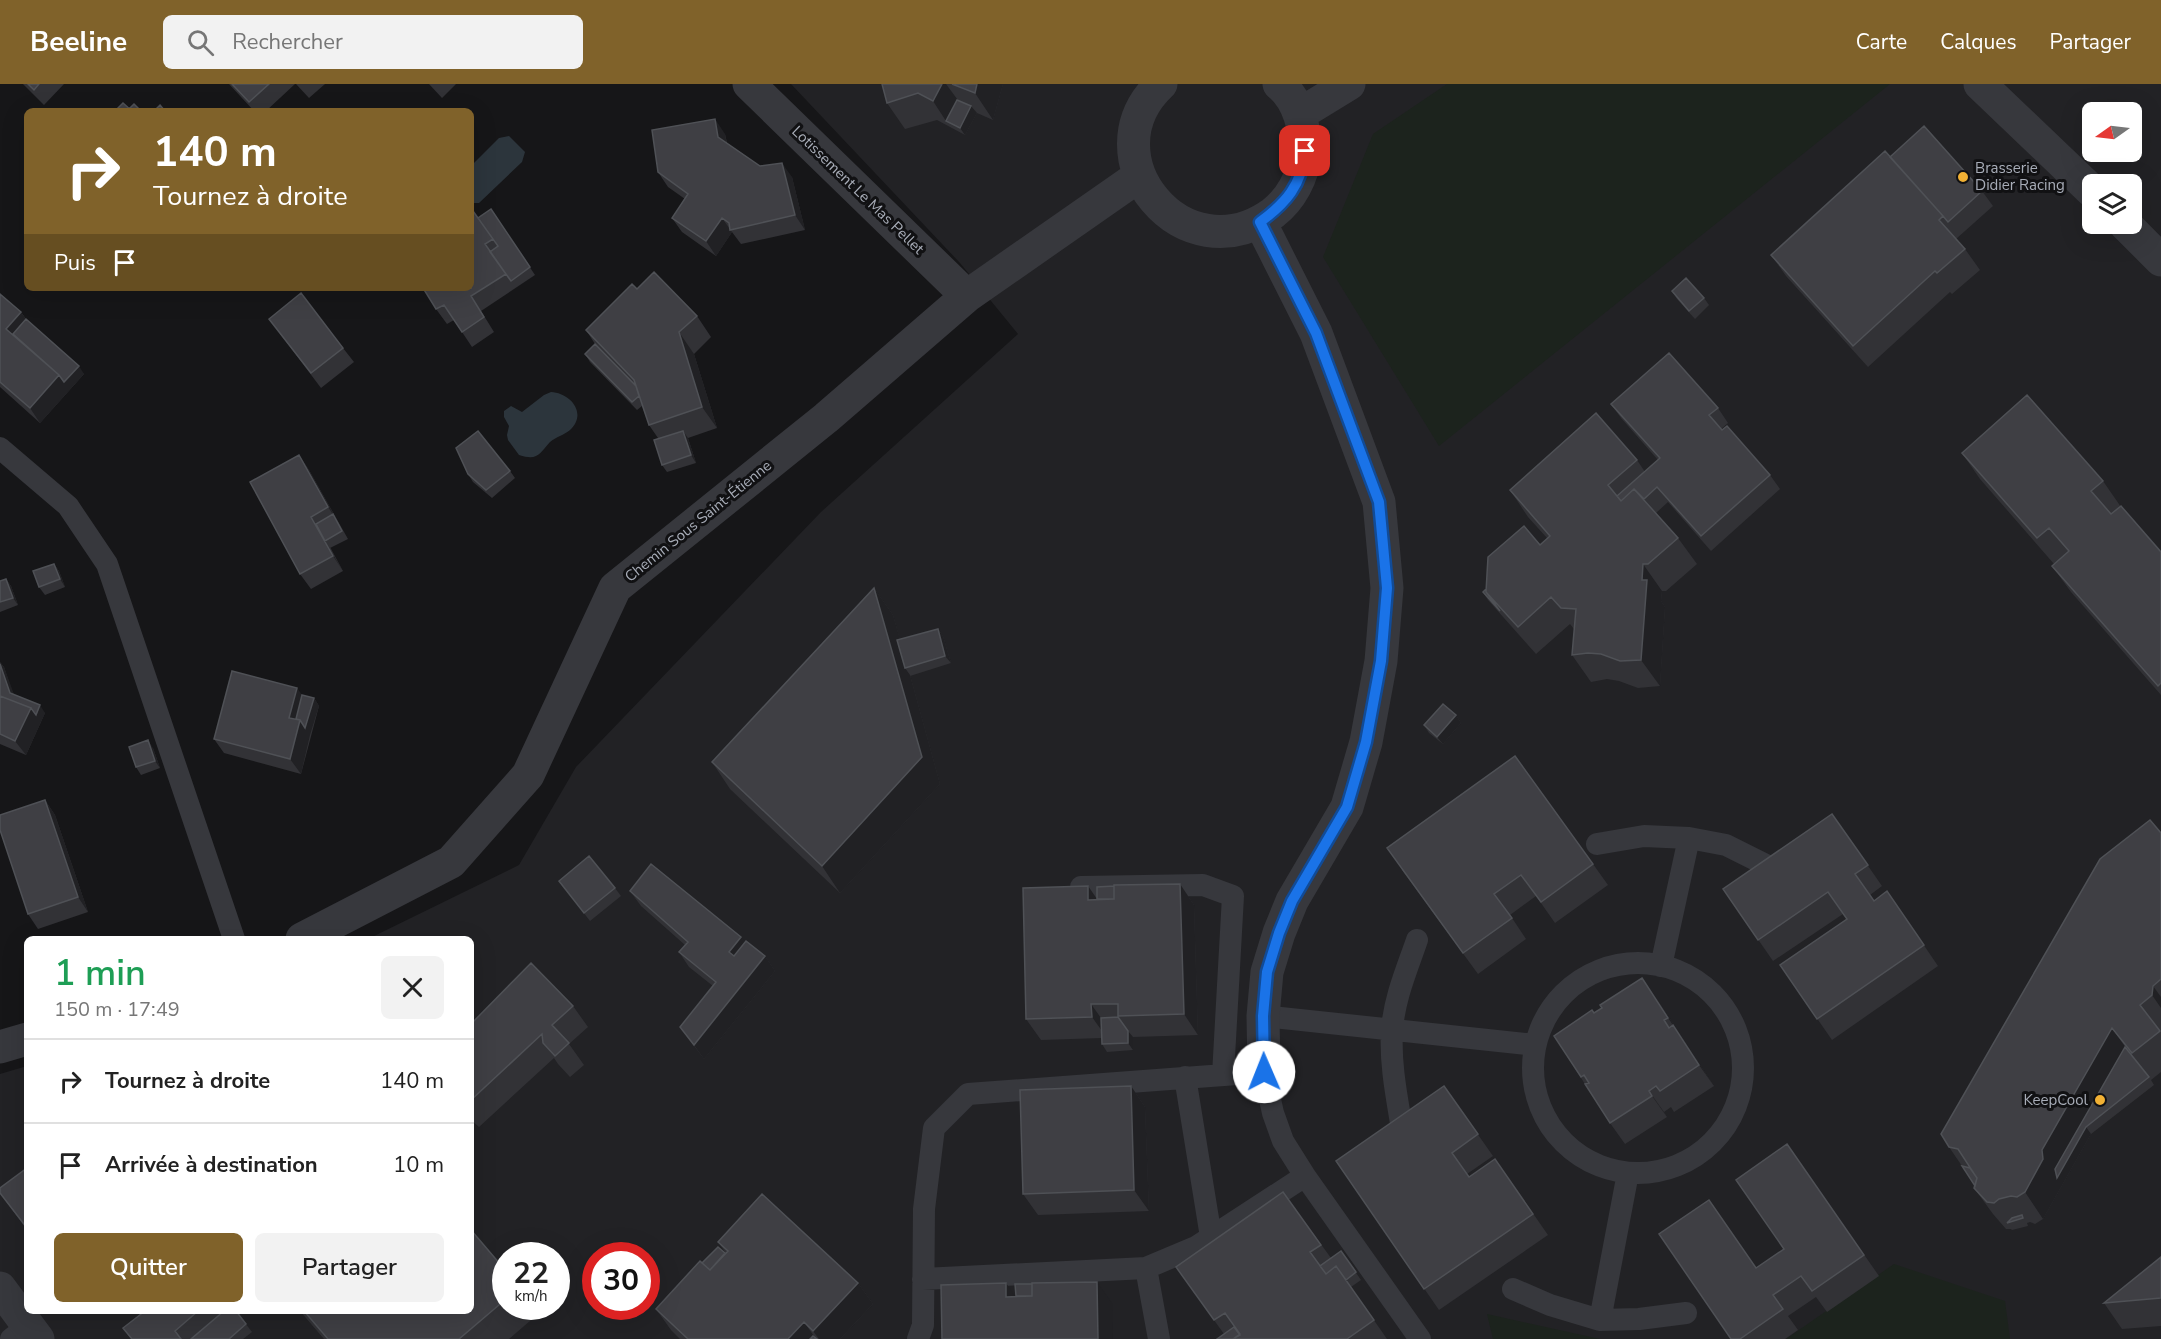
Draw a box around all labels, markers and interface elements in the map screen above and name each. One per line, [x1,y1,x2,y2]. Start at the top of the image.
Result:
search box [163,15,583,69]
text: Beeline [30,23,127,61]
icon: search [184,26,217,59]
text: Rechercher [232,27,343,57]
text: Carte [1856,28,1907,56]
text: Calques [1940,28,2017,56]
text: Partager [2050,28,2131,56]
north arrow [2082,102,2142,162]
map controls [2082,102,2142,234]
street label: Lotissement Le Mas Pellet [787,121,929,259]
text: 140 m [153,124,277,181]
pin [1279,125,1330,176]
icon: right [54,132,132,210]
icon: arrive [1288,134,1321,167]
place label: Brasserie Didier Racing [1975,158,2065,195]
marker: Brasserie Didier Racing [1956,170,1970,184]
button: layers [2082,174,2142,234]
text: Tournez à droite [153,178,348,215]
icon: arrive [108,246,141,279]
text: Puis [54,248,96,278]
street label: Chemin Sous Saint-Étienne [620,456,776,586]
text: 1 min [54,949,146,998]
button: close [381,956,444,1019]
text: 150 m · 17:49 [54,996,180,1023]
position arrow [1232,1040,1296,1104]
icon: right [54,1065,87,1098]
text: Tournez à droite [105,1066,270,1096]
text: 140 m [380,1066,444,1096]
place label: KeepCool [2023,1090,2089,1110]
marker: KeepCool [2093,1093,2107,1107]
icon: arrive [54,1149,87,1182]
text: Arrivée à destination [105,1150,318,1180]
text: 10 m [393,1150,444,1180]
button: Quitter [54,1233,243,1302]
button: Partager [255,1233,444,1302]
speed limit sign: 30 [582,1242,660,1320]
text: 22 [513,1253,549,1294]
text: km/h [514,1286,548,1306]

